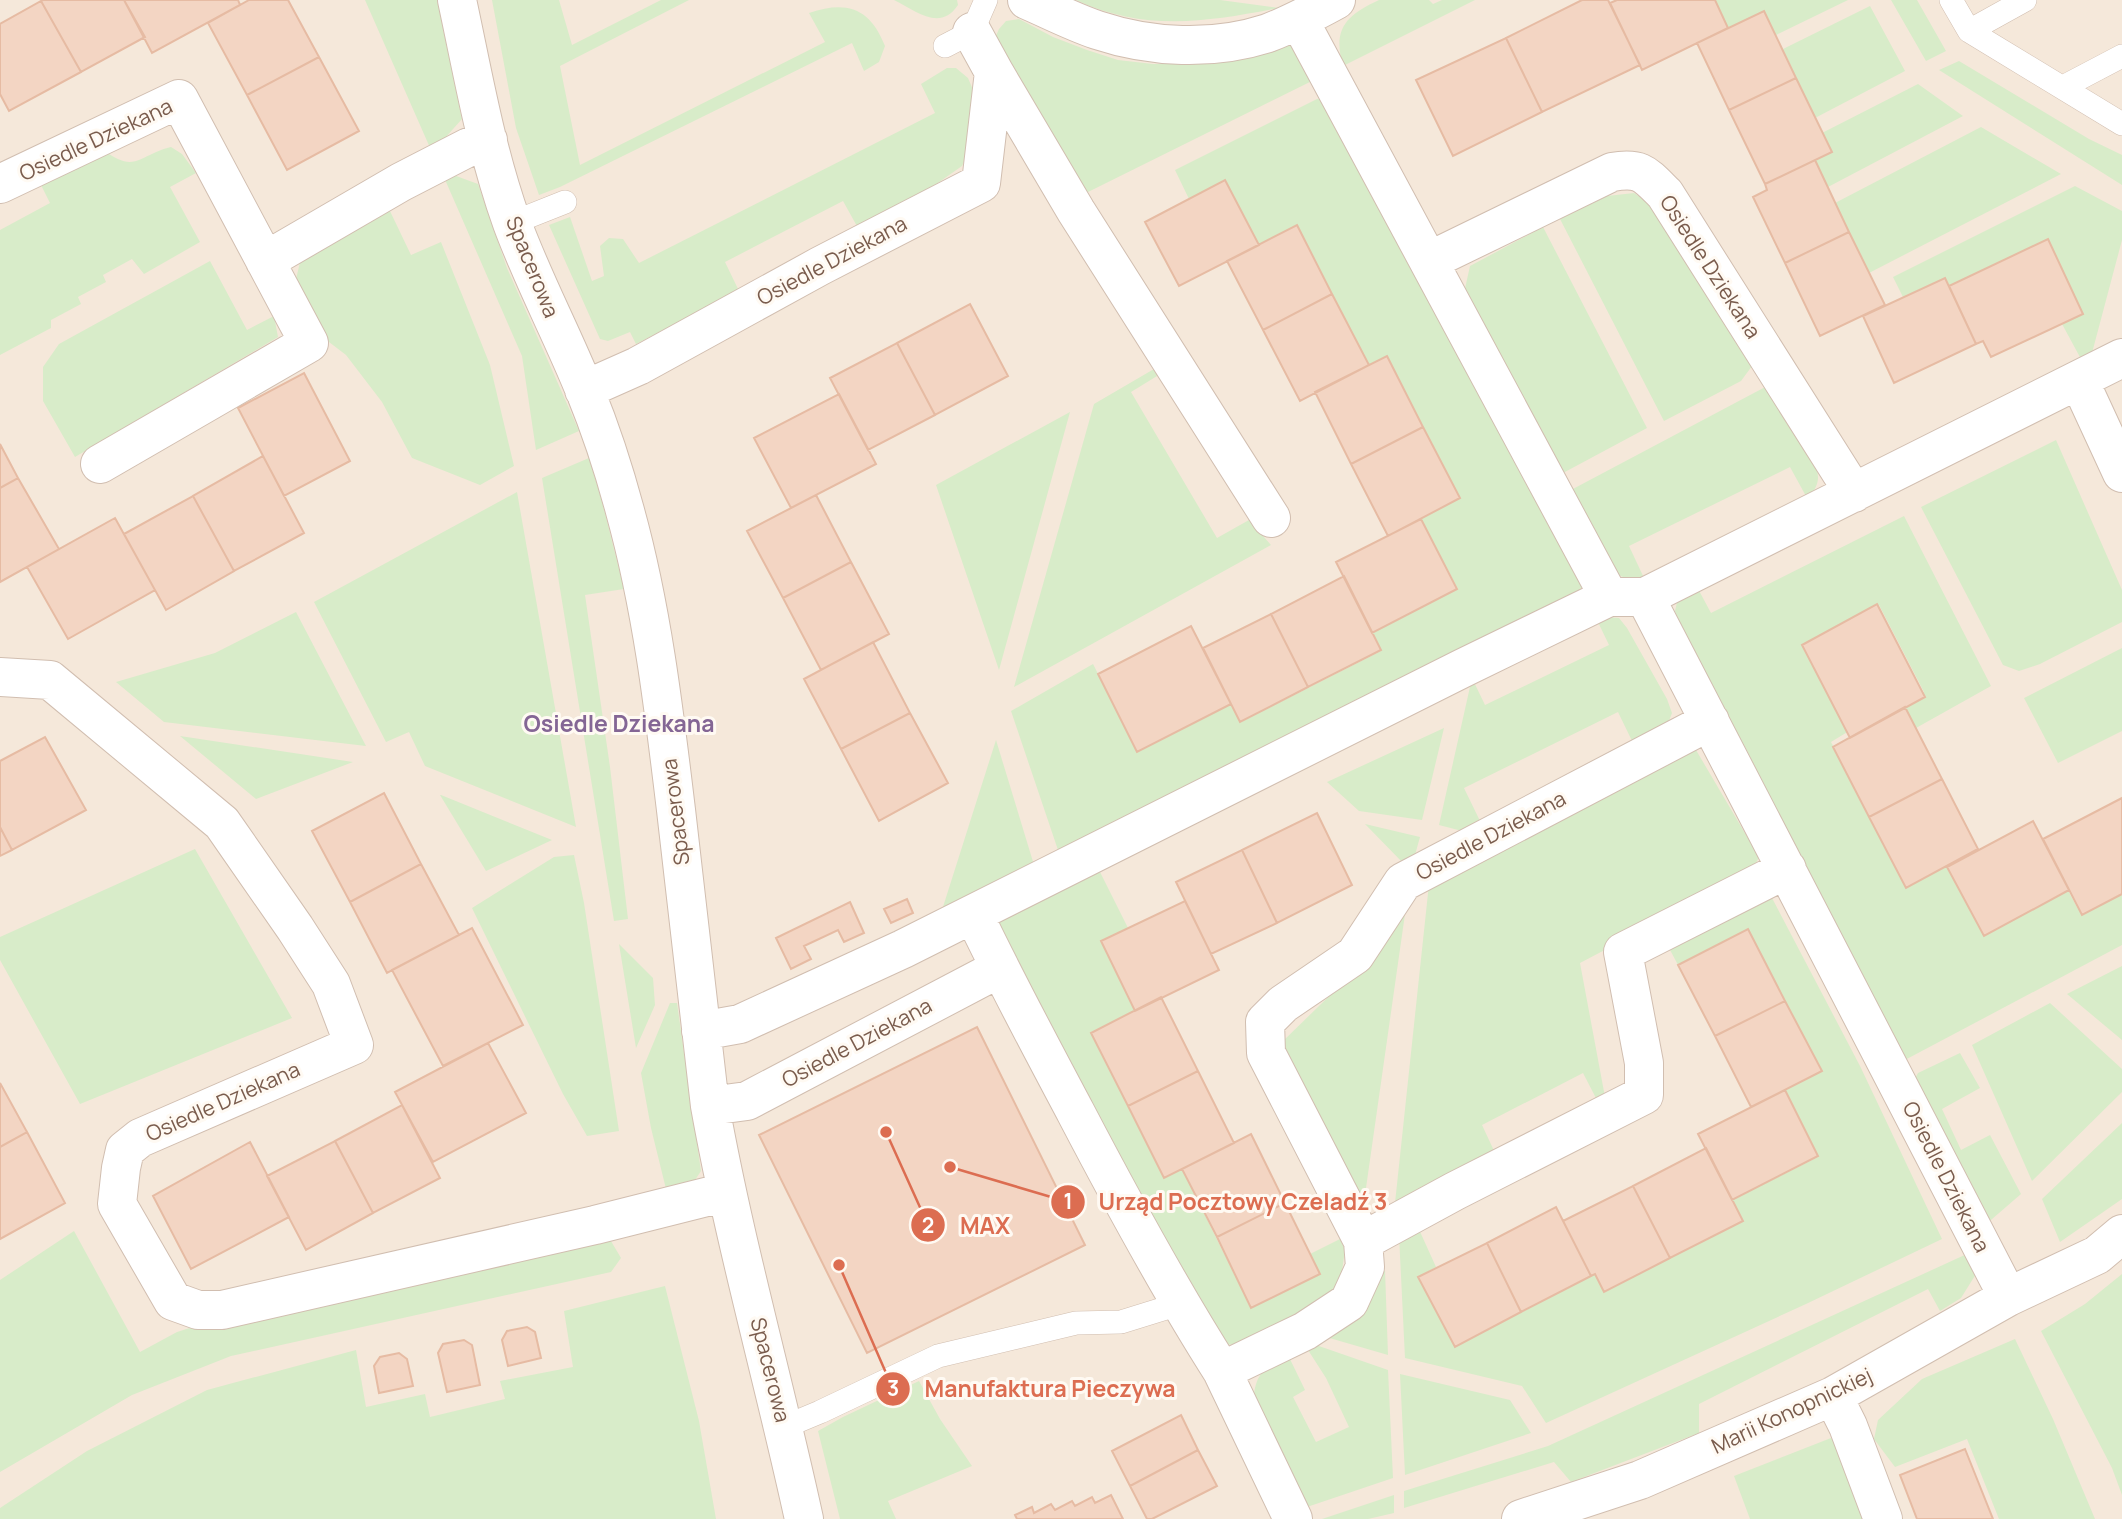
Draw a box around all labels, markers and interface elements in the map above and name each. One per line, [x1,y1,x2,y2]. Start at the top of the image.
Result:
street label: Osiedle Dziekana [15,91,177,187]
street label: Osiedle Dziekana [1654,189,1768,344]
street label: Osiedle Dziekana [752,209,911,311]
street label: Spacerowa [500,212,566,322]
district label: Osiedle Dziekana [523,707,715,739]
street label: Spacerowa [655,757,695,867]
street label: Osiedle Dziekana [1411,784,1570,886]
street label: Osiedle Dziekana [777,991,936,1093]
street label: Osiedle Dziekana [141,1055,304,1148]
street label: Osiedle Dziekana [1897,1096,1997,1257]
callout: Urząd Pocztowy Czeladź 3 [1050,1180,1402,1224]
text: Urząd Pocztowy Czeladź 3 [1099,1185,1387,1217]
text: 1 [1063,1187,1073,1215]
callout: MAX [911,1203,1024,1247]
text: MAX [960,1209,1010,1241]
text: 2 [922,1211,934,1239]
street label: Spacerowa [744,1314,798,1425]
street label: Marii Konopnickiej [1707,1361,1876,1460]
callout: Manufaktura Pieczywa [875,1367,1189,1411]
text: Manufaktura Pieczywa [925,1372,1175,1404]
text: 3 [887,1374,899,1402]

